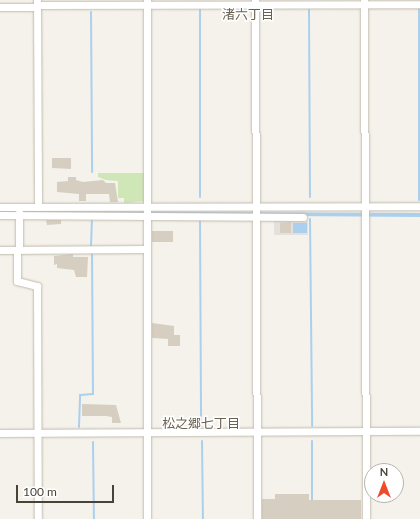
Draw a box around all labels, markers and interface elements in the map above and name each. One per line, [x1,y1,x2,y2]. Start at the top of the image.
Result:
district label: 渚六丁目 [222,6,274,22]
district label: 松之郷七丁目 [162,415,240,431]
north arrow [364,463,404,503]
text: N [380,465,388,478]
scale bar [18,477,116,503]
text: 100 m [23,484,57,499]

